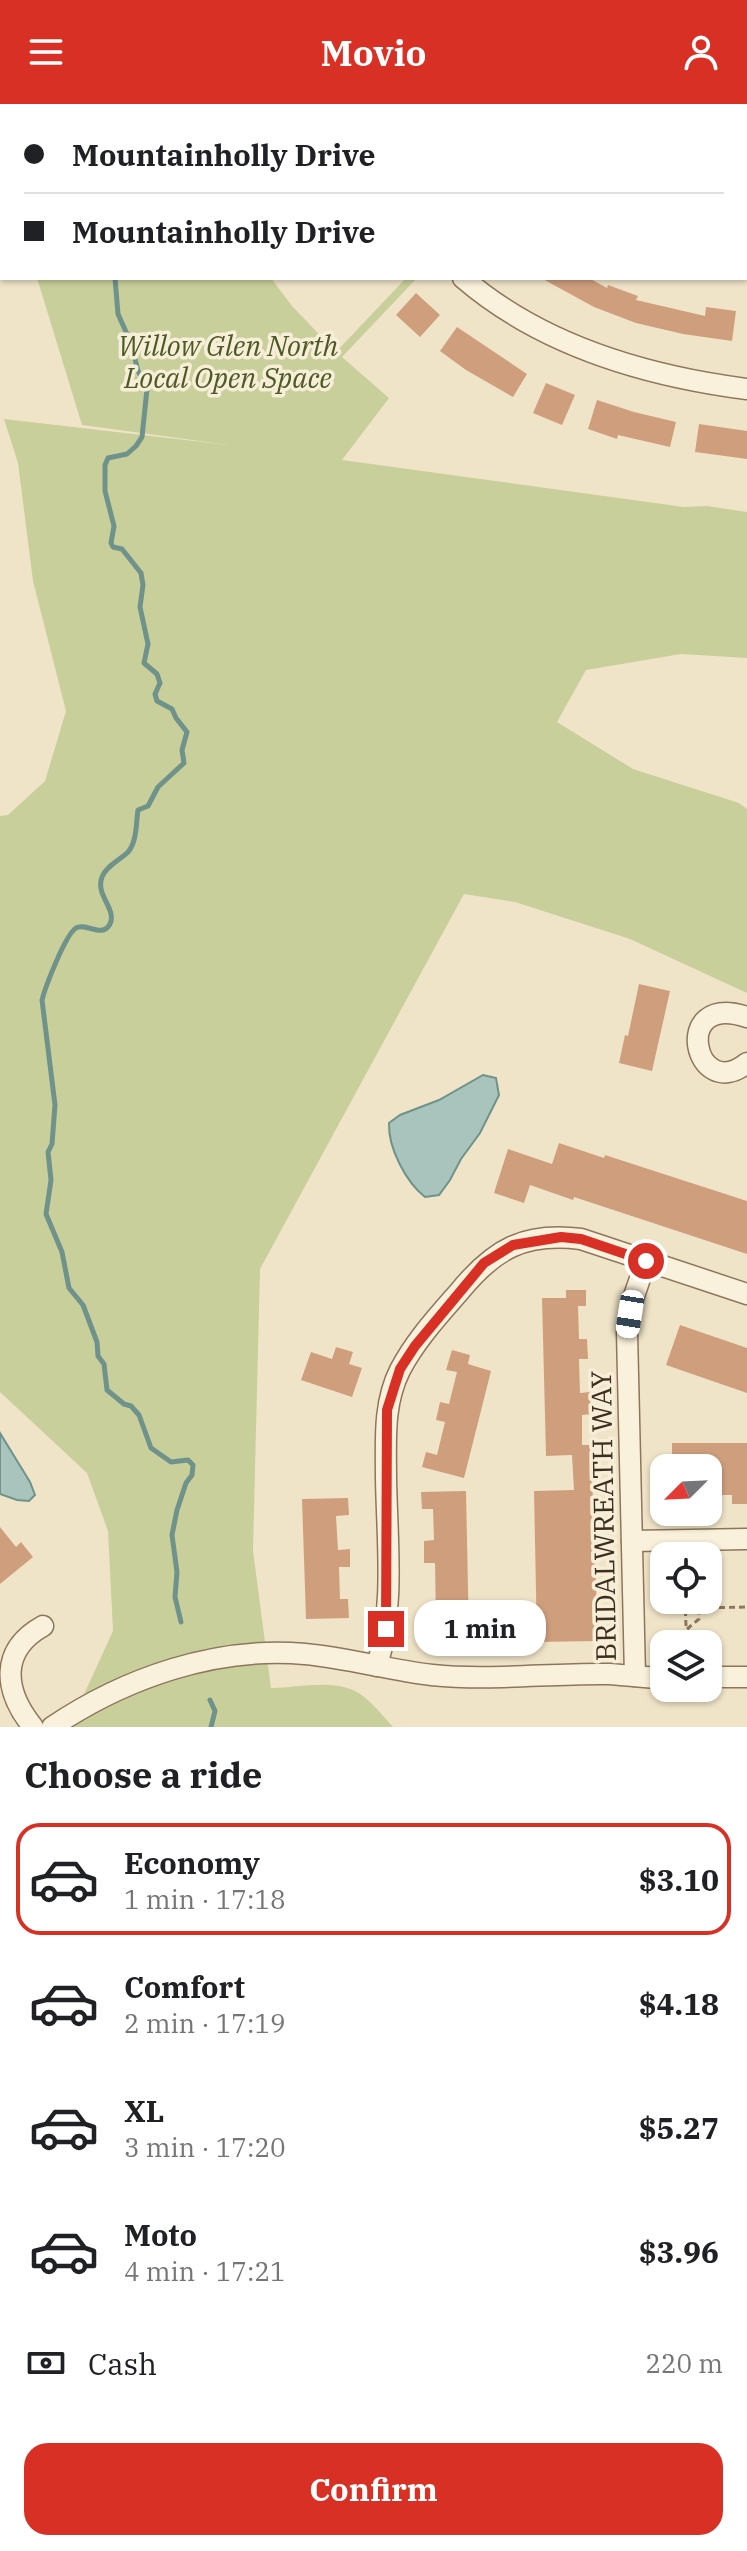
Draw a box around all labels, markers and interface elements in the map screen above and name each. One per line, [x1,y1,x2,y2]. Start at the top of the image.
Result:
text: Movio [321,29,426,76]
icon: menu [24,30,68,74]
icon: person [679,30,723,74]
text: Mountainholly Drive [72,135,375,174]
text: Mountainholly Drive [72,212,375,251]
park label: Willow Glen North Local Open Space [118,327,339,396]
route start [628,1243,664,1279]
car [614,1288,646,1340]
street label: BRIDALWREATH WAY [582,1370,624,1662]
north arrow [650,1454,722,1526]
map controls [650,1454,722,1702]
button: locate [650,1542,722,1614]
callout: 1 min [414,1601,546,1657]
route end [368,1611,404,1647]
text: 1 min [444,1611,516,1645]
button: layers [650,1630,722,1702]
text: Choose a ride [24,1751,263,1798]
icon: car [28,1843,100,1915]
text: Economy [124,1843,260,1882]
text: $3.10 [639,1860,719,1899]
text: 1 min · 17:18 [124,1882,286,1916]
icon: car [28,1967,100,2039]
text: Comfort [124,1967,245,2006]
text: $4.18 [639,1984,719,2023]
text: 2 min · 17:19 [124,2006,286,2040]
icon: car [28,2091,100,2163]
text: XL [124,2091,164,2130]
text: $5.27 [639,2108,719,2147]
text: 3 min · 17:20 [124,2130,286,2164]
icon: car [28,2215,100,2287]
text: Moto [124,2215,197,2254]
text: $3.96 [639,2232,719,2271]
text: 4 min · 17:21 [124,2254,286,2288]
icon: cash [24,2341,68,2385]
text: Cash [88,2344,157,2383]
text: 220 m [645,2346,723,2380]
button: Confirm [24,2443,723,2535]

